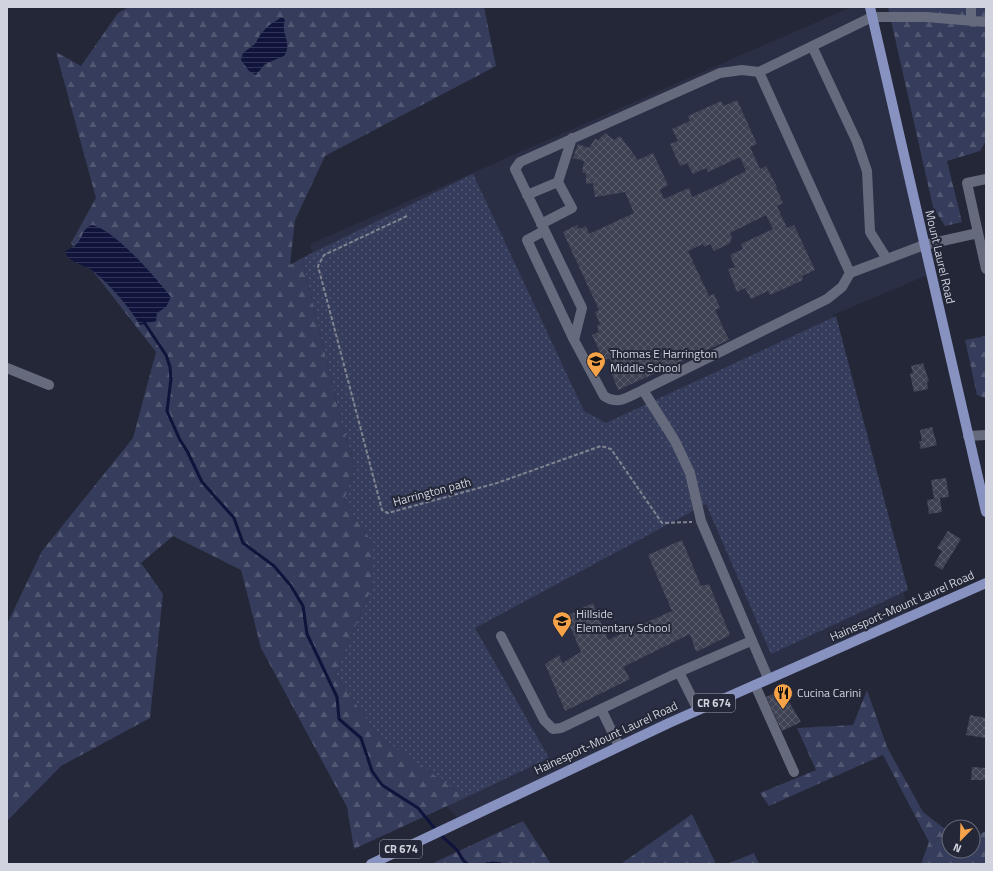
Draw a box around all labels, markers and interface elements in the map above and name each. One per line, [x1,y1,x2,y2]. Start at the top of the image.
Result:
street label: Mount Laurel Road [920,208,960,306]
place label: Thomas E Harrington Middle School [610,344,717,377]
school or university icon: Thomas E Harrington Middle School [585,350,607,378]
street label: Harrington path [391,472,473,511]
street label: Hainesport-Mount Laurel Road [826,565,977,646]
place label: Hillside Elementary School [576,604,670,637]
school or university icon: Hillside Elementary School [551,610,573,638]
restaurant icon: Cucina Carini [772,682,794,710]
place label: Cucina Carini [797,683,861,702]
road number: CR 674 [693,694,735,712]
street label: Hainesport-Mount Laurel Road [531,696,681,779]
north arrow [941,819,981,859]
text: N [950,839,964,857]
road number: CR 674 [380,840,422,858]

